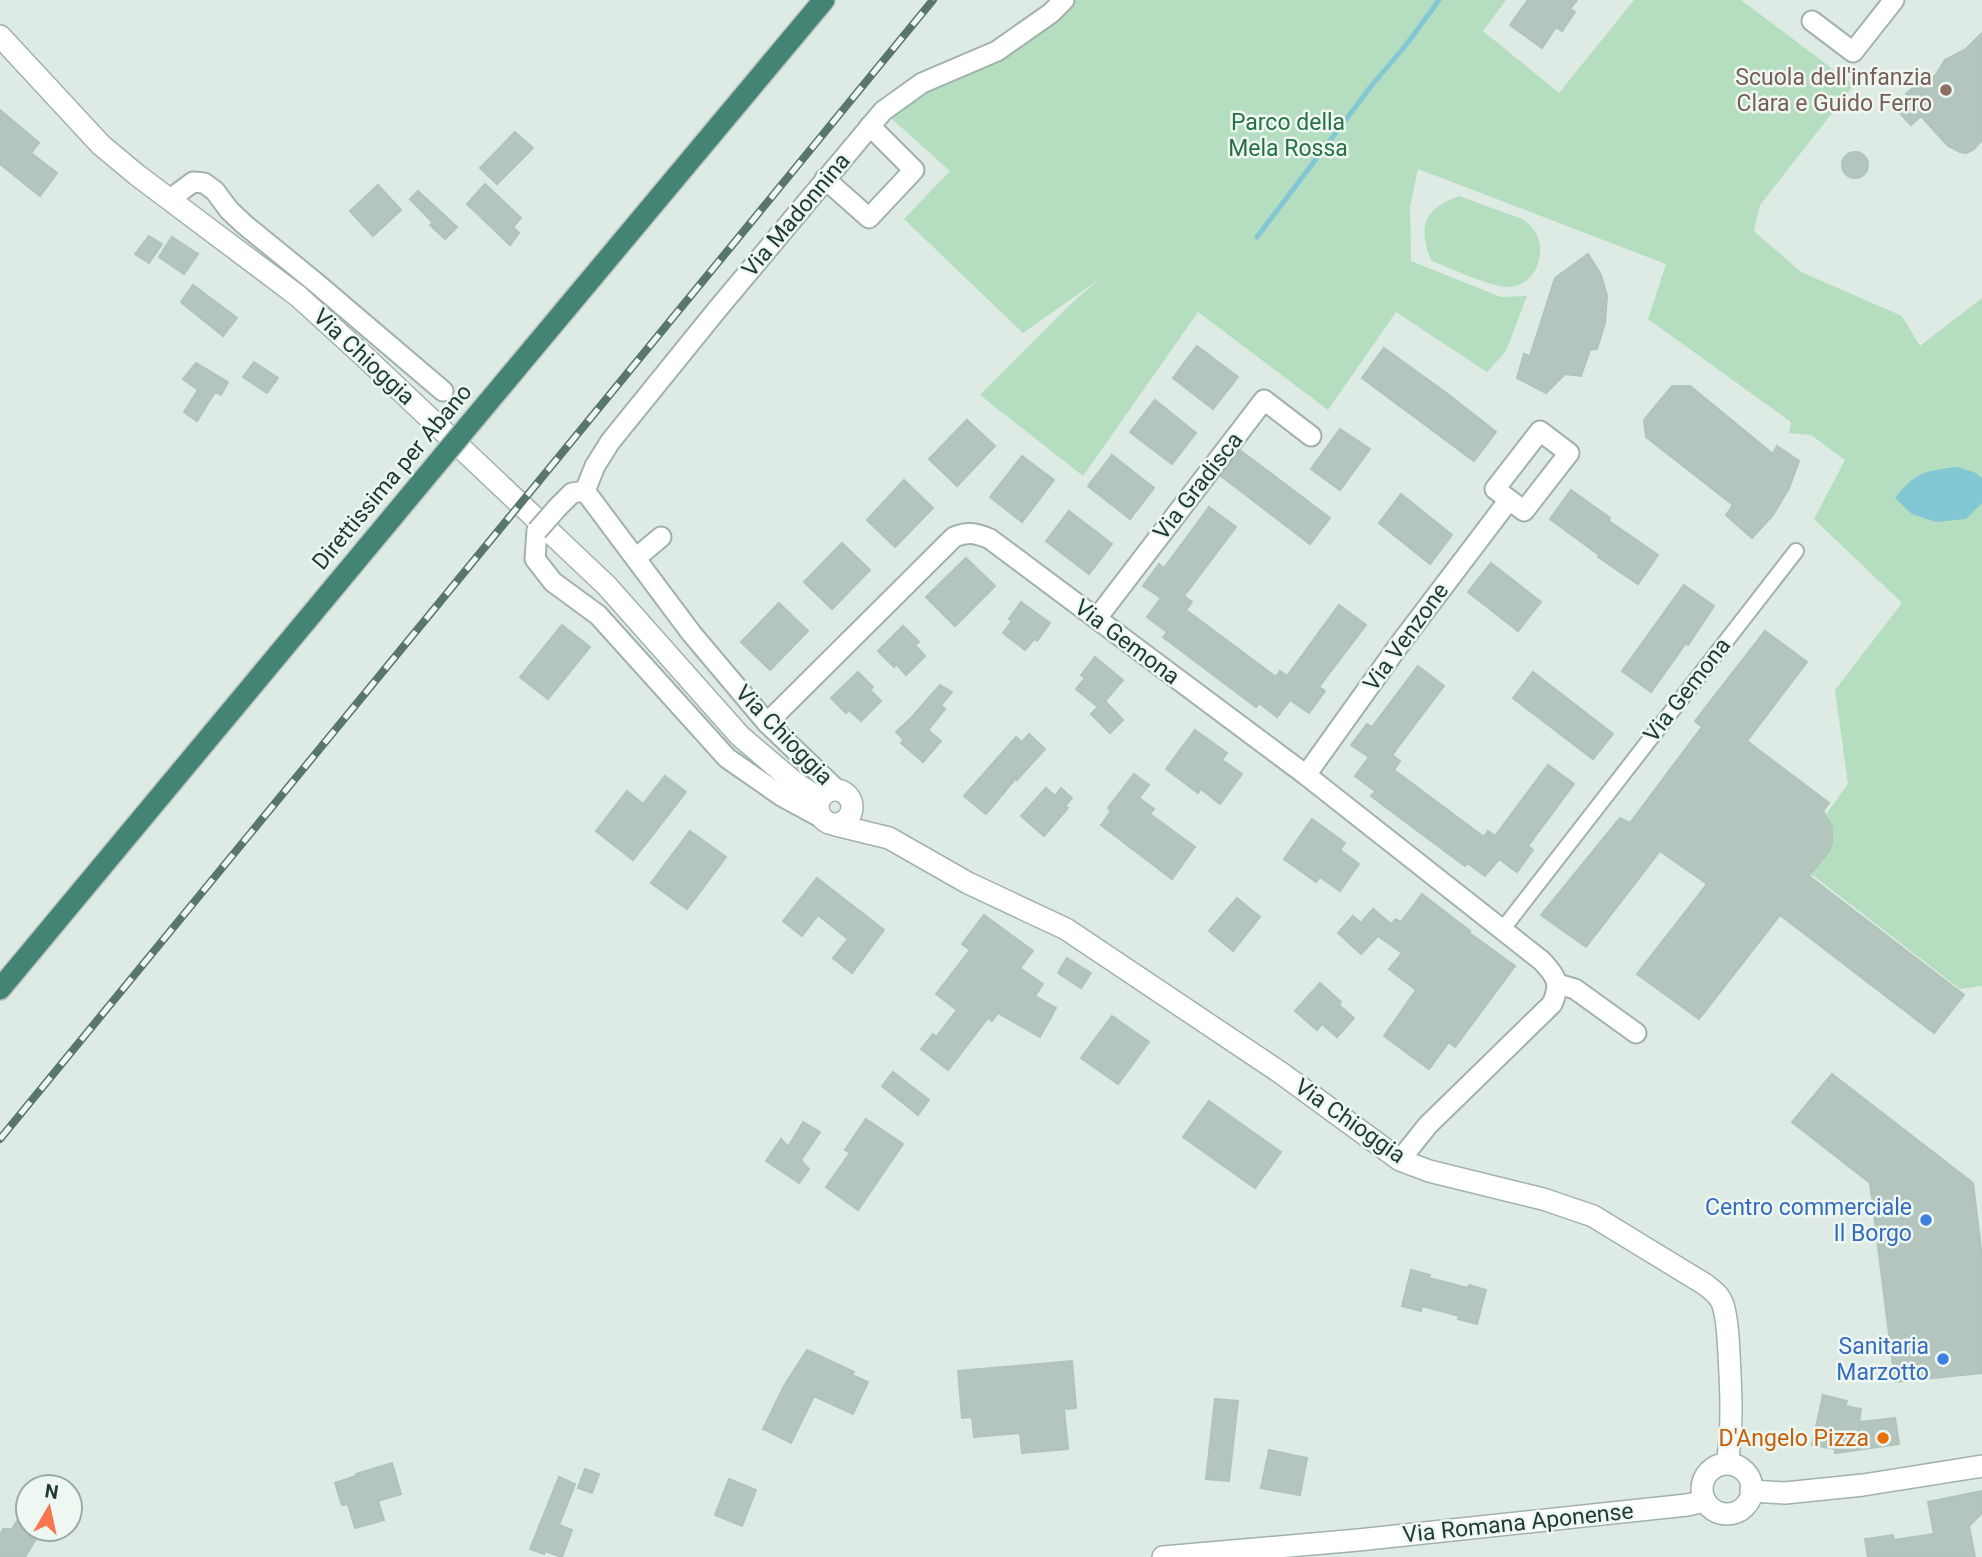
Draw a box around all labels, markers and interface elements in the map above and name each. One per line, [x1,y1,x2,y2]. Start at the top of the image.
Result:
place label: Scuola dell'infanzia Clara e Guido Ferro [1735,64,1932,117]
marker: Scuola dell'infanzia Clara e Guido Ferro [1938,82,1954,98]
park label: Parco della Mela Rossa [1228,109,1348,162]
street label: Via Madonnina [736,148,856,282]
street label: Via Chioggia [308,303,420,411]
street label: Direttissima per Abano [307,379,477,575]
street label: Via Gradisca [1148,427,1248,545]
street label: Via Venzone [1358,578,1454,696]
street label: Via Gemona [1069,594,1185,690]
street label: Via Gemona [1638,633,1736,747]
street label: Via Chioggia [730,679,838,791]
street label: Via Chioggia [1290,1073,1410,1169]
place label: Centro commerciale Il Borgo [1705,1194,1912,1247]
marker: Centro commerciale Il Borgo [1918,1212,1934,1228]
place label: Sanitaria Marzotto [1836,1333,1929,1386]
marker: Sanitaria Marzotto [1935,1351,1951,1367]
place label: D'Angelo Pizza [1719,1425,1869,1452]
marker: D'Angelo Pizza [1875,1430,1891,1446]
north arrow [14,1473,84,1543]
text: N [43,1479,60,1504]
street label: Via Romana Aponense [1401,1497,1635,1549]

